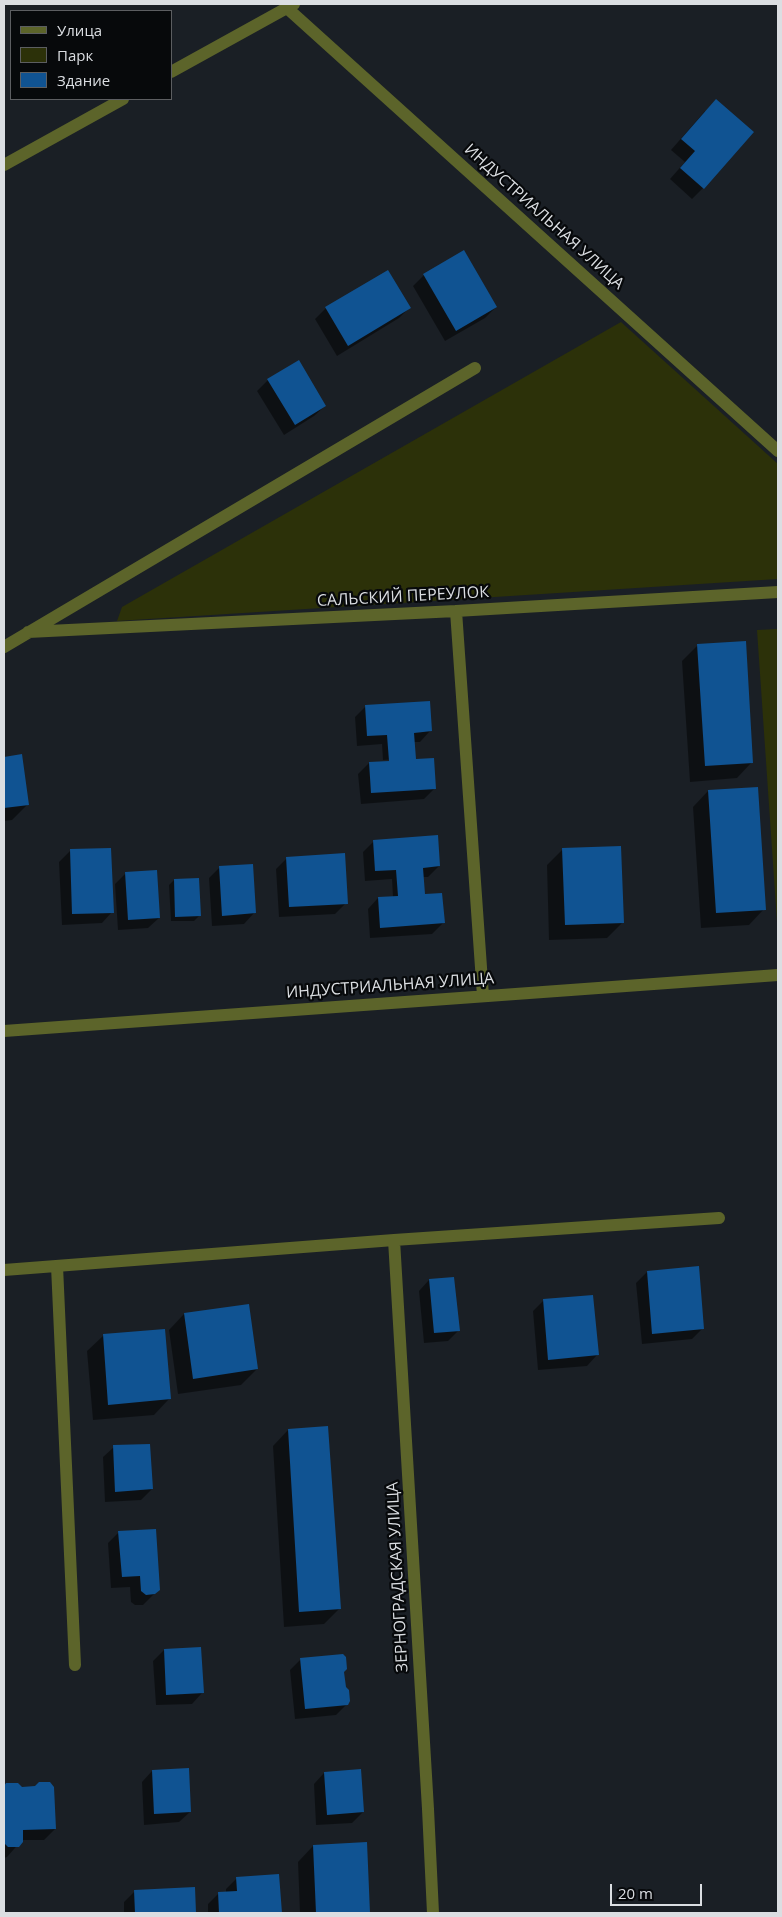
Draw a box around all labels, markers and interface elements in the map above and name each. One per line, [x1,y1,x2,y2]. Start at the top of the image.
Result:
legend [10,10,172,100]
text: Улица [57,20,102,40]
text: Парк [57,45,93,65]
text: Здание [57,70,110,90]
street label: ИНДУСТРИАЛЬНАЯ УЛИЦА [460,140,628,294]
street label: САЛЬСКИЙ ПЕРЕУЛОК [316,583,490,611]
street label: ИНДУСТРИАЛЬНАЯ УЛИЦА [285,969,495,1003]
street label: ЗЕРНОГРАДСКАЯ УЛИЦА [383,1481,413,1673]
scale bar [612,1874,704,1906]
text: 20 m [618,1883,653,1903]

